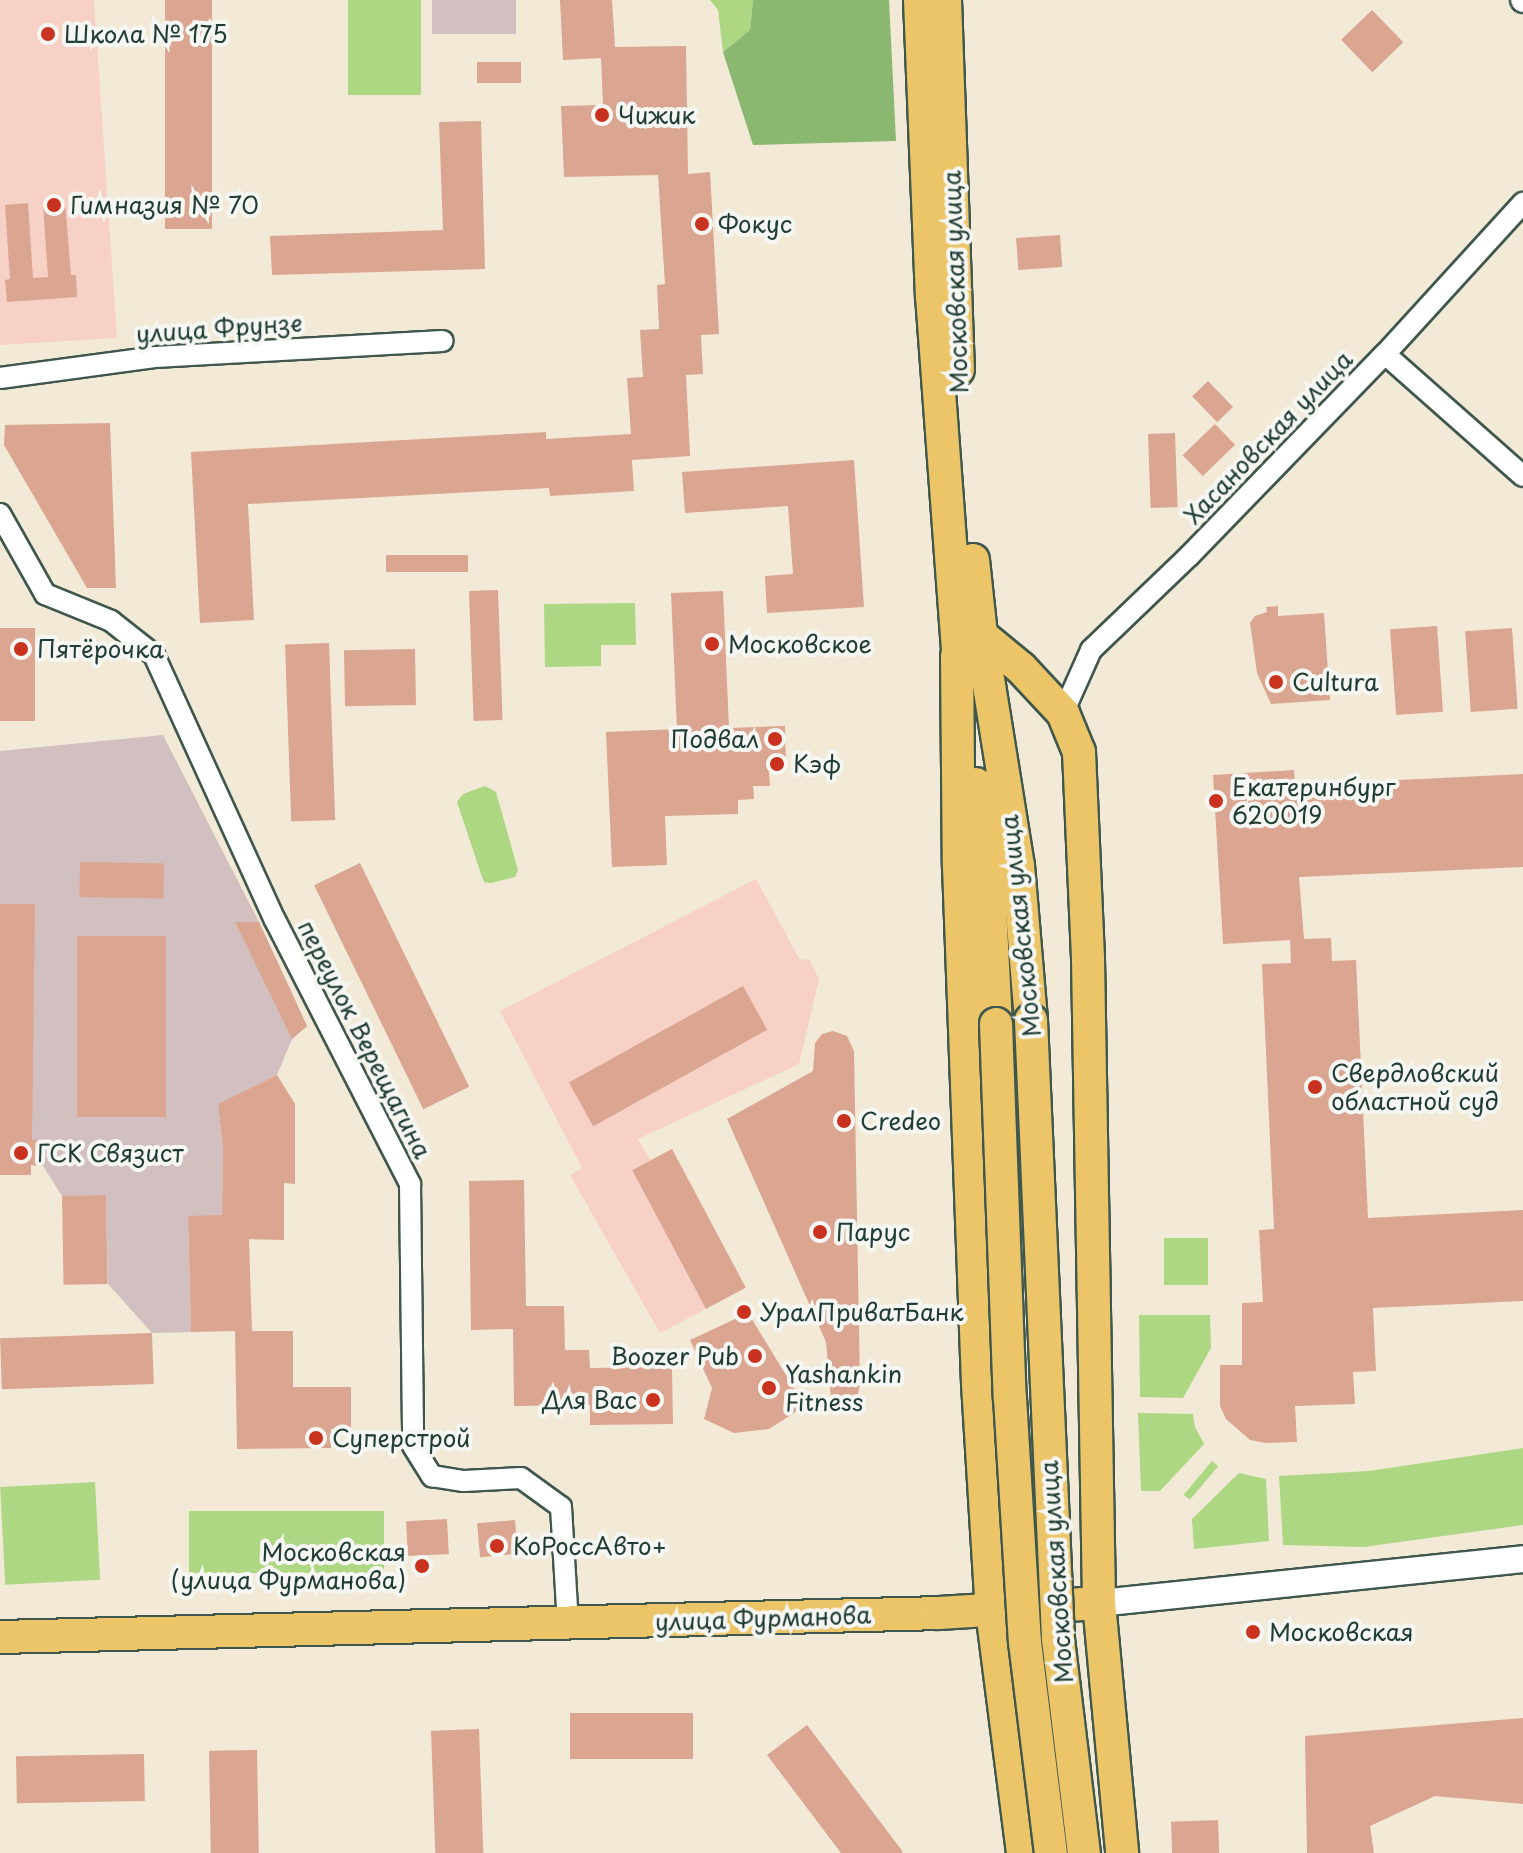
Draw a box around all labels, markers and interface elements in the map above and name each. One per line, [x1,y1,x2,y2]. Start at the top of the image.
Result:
place label: Школа № 175 [64,20,229,48]
marker: Школа № 175 [39,25,57,43]
place label: Чижик [618,101,696,129]
marker: Чижик [593,106,611,124]
street label: Московская улица [937,169,973,395]
place label: Гимназия № 70 [70,191,259,219]
marker: Гимназия № 70 [45,196,63,214]
place label: Фокус [718,210,792,238]
marker: Фокус [693,215,711,233]
street label: улица Фрунзе [134,308,304,348]
street label: Хасановская улица [1178,344,1358,530]
place label: Московское [728,630,872,658]
place label: Пятёрочка [37,635,164,663]
marker: Московское [703,635,721,653]
marker: Пятёрочка [12,640,30,658]
place label: Cultura [1292,668,1379,696]
marker: Cultura [1267,673,1285,691]
place label: Подвал [671,725,759,753]
marker: Подвал [766,730,784,748]
place label: Кэф [793,750,841,778]
marker: Кэф [768,755,786,773]
place label: Екатеринбург 620019 [1232,773,1395,829]
marker: Екатеринбург 620019 [1207,792,1225,810]
street label: Московская улица [994,813,1046,1039]
street label: переулок Верещагина [292,915,438,1163]
place label: Свердловский областной суд [1331,1059,1499,1115]
marker: Свердловский областной суд [1306,1078,1324,1096]
place label: Credeo [860,1107,941,1135]
marker: Credeo [835,1112,853,1130]
place label: ГСК Связист [37,1139,186,1167]
marker: ГСК Связист [12,1144,30,1162]
place label: Парус [836,1218,910,1246]
marker: Парус [811,1223,829,1241]
place label: УралПриватБанк [760,1298,964,1326]
marker: УралПриватБанк [735,1303,753,1321]
place label: Boozer Pub [610,1342,739,1370]
marker: Boozer Pub [746,1347,764,1365]
place label: Yashankin Fitness [785,1360,902,1416]
marker: Yashankin Fitness [760,1379,778,1397]
place label: Для Вас [542,1386,637,1414]
marker: Для Вас [644,1391,662,1409]
place label: Суперстрой [332,1424,471,1452]
marker: Суперстрой [307,1429,325,1447]
street label: Московская улица [1034,1459,1078,1685]
place label: КоРоссАвто+ [513,1532,667,1560]
marker: КоРоссАвто+ [488,1537,506,1555]
place label: Московская (улица Фурманова) [169,1538,406,1594]
marker: Московская (улица Фурманова) [413,1557,431,1575]
street label: улица Фурманова [654,1600,872,1636]
place label: Московская [1269,1618,1414,1646]
marker: Московская [1244,1623,1262,1641]

